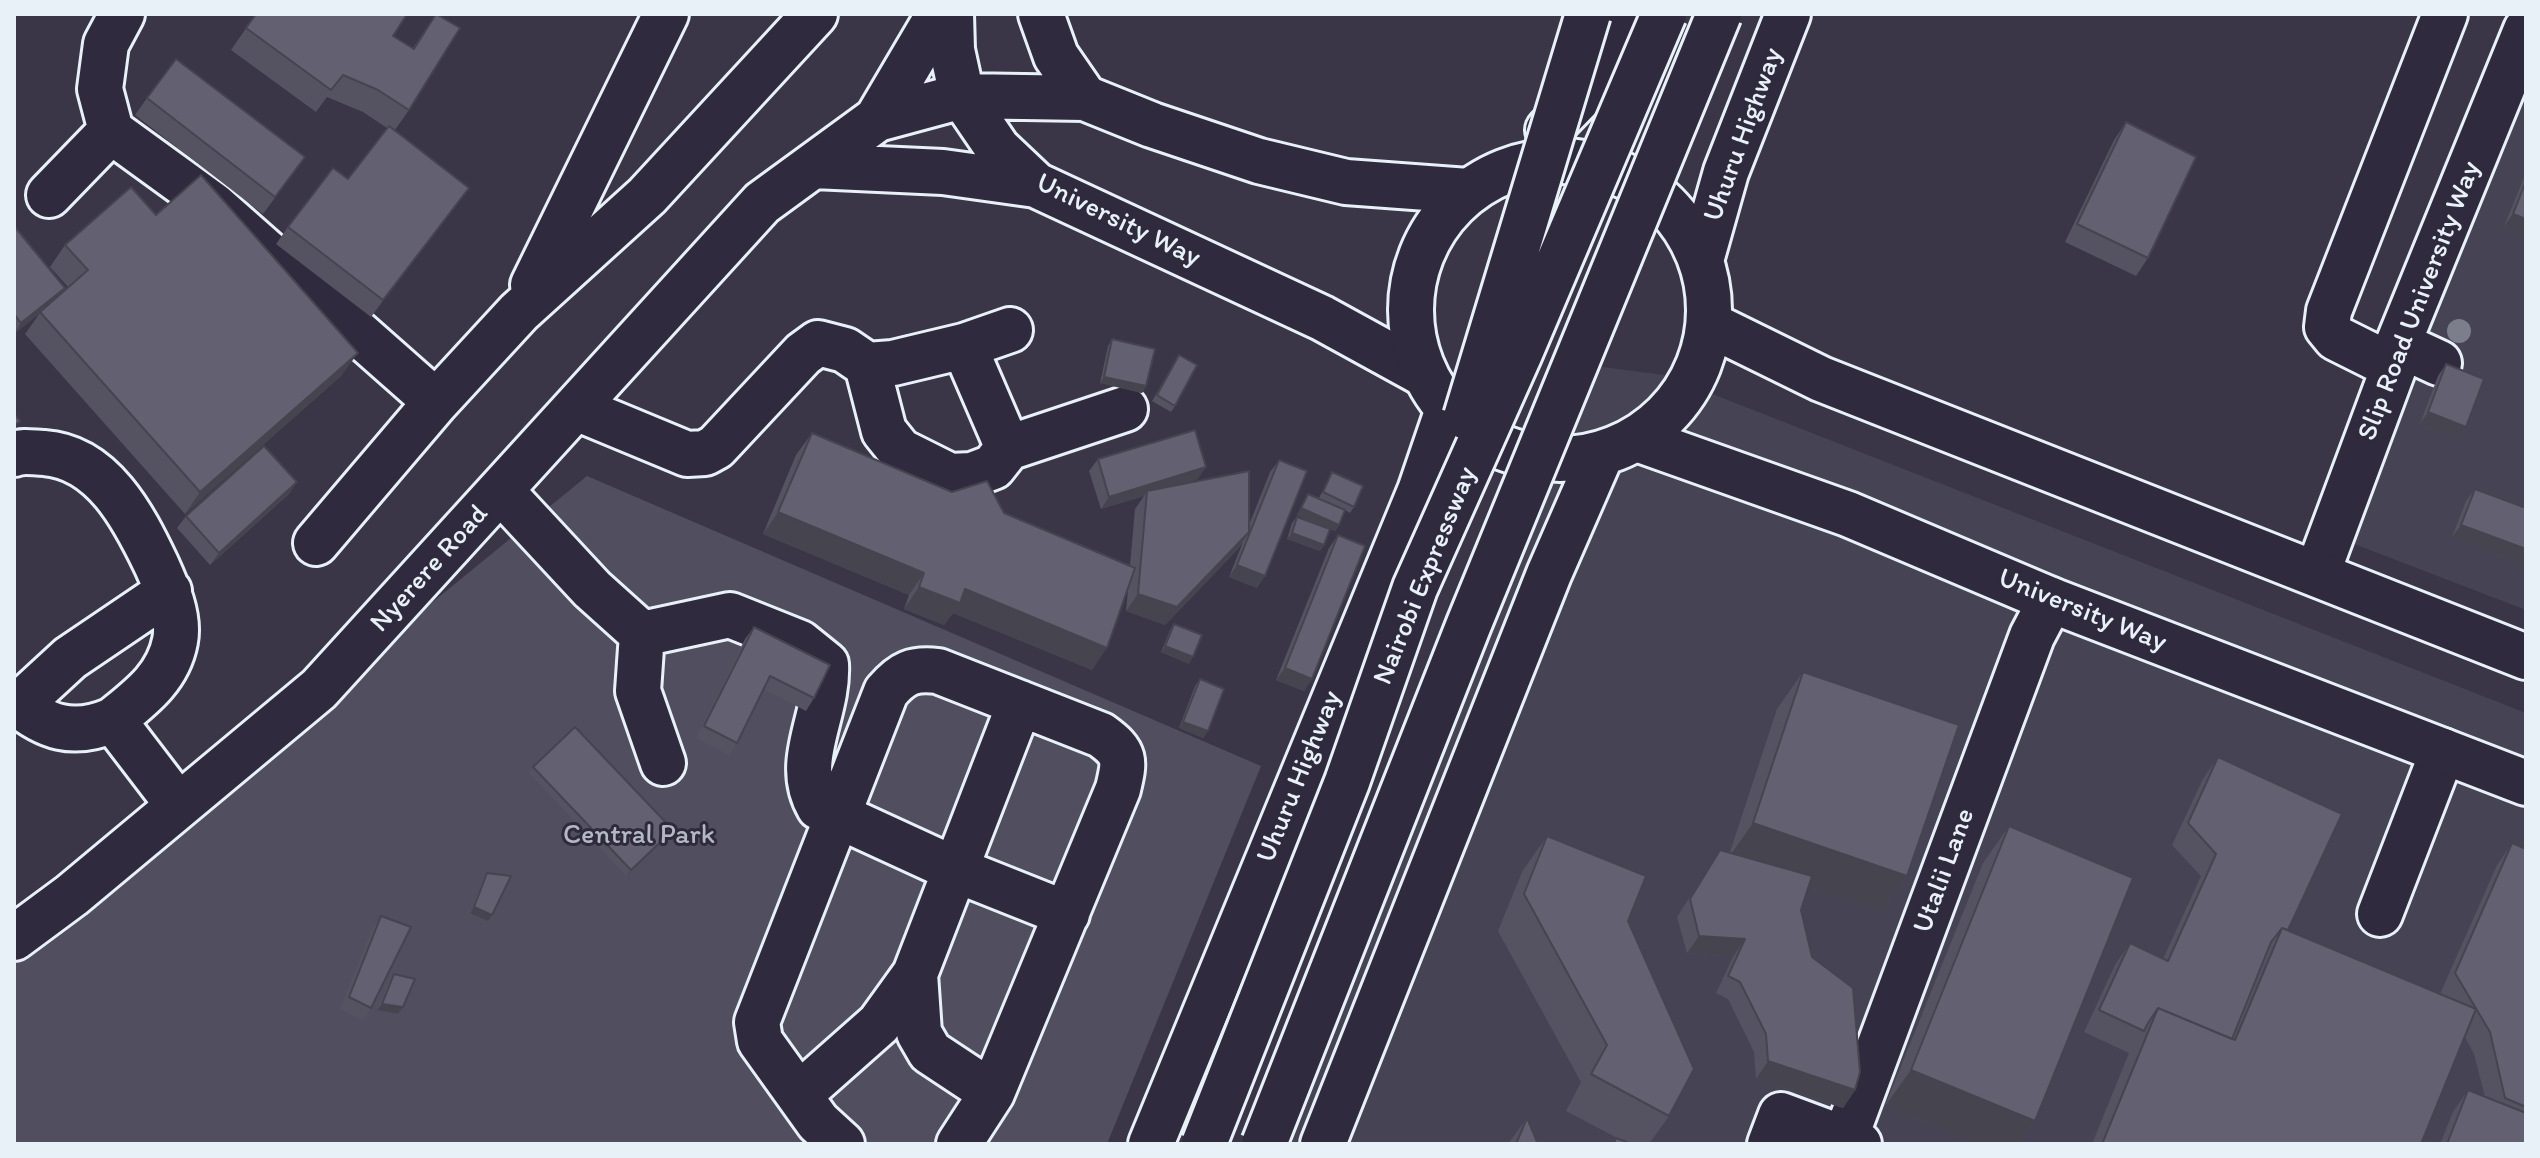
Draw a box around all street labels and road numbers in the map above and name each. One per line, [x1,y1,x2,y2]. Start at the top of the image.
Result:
street label: Uhuru Highway [1697,44,1791,226]
street label: Slip Road University Way [2351,157,2489,445]
street label: University Way [1030,167,1206,275]
street label: Nairobi Expressway [1367,462,1485,690]
street label: Nyerere Road [364,498,496,640]
street label: University Way [1993,562,2171,660]
street label: Uhuru Highway [1250,686,1350,868]
street label: Utalii Lane [1907,804,1983,938]

